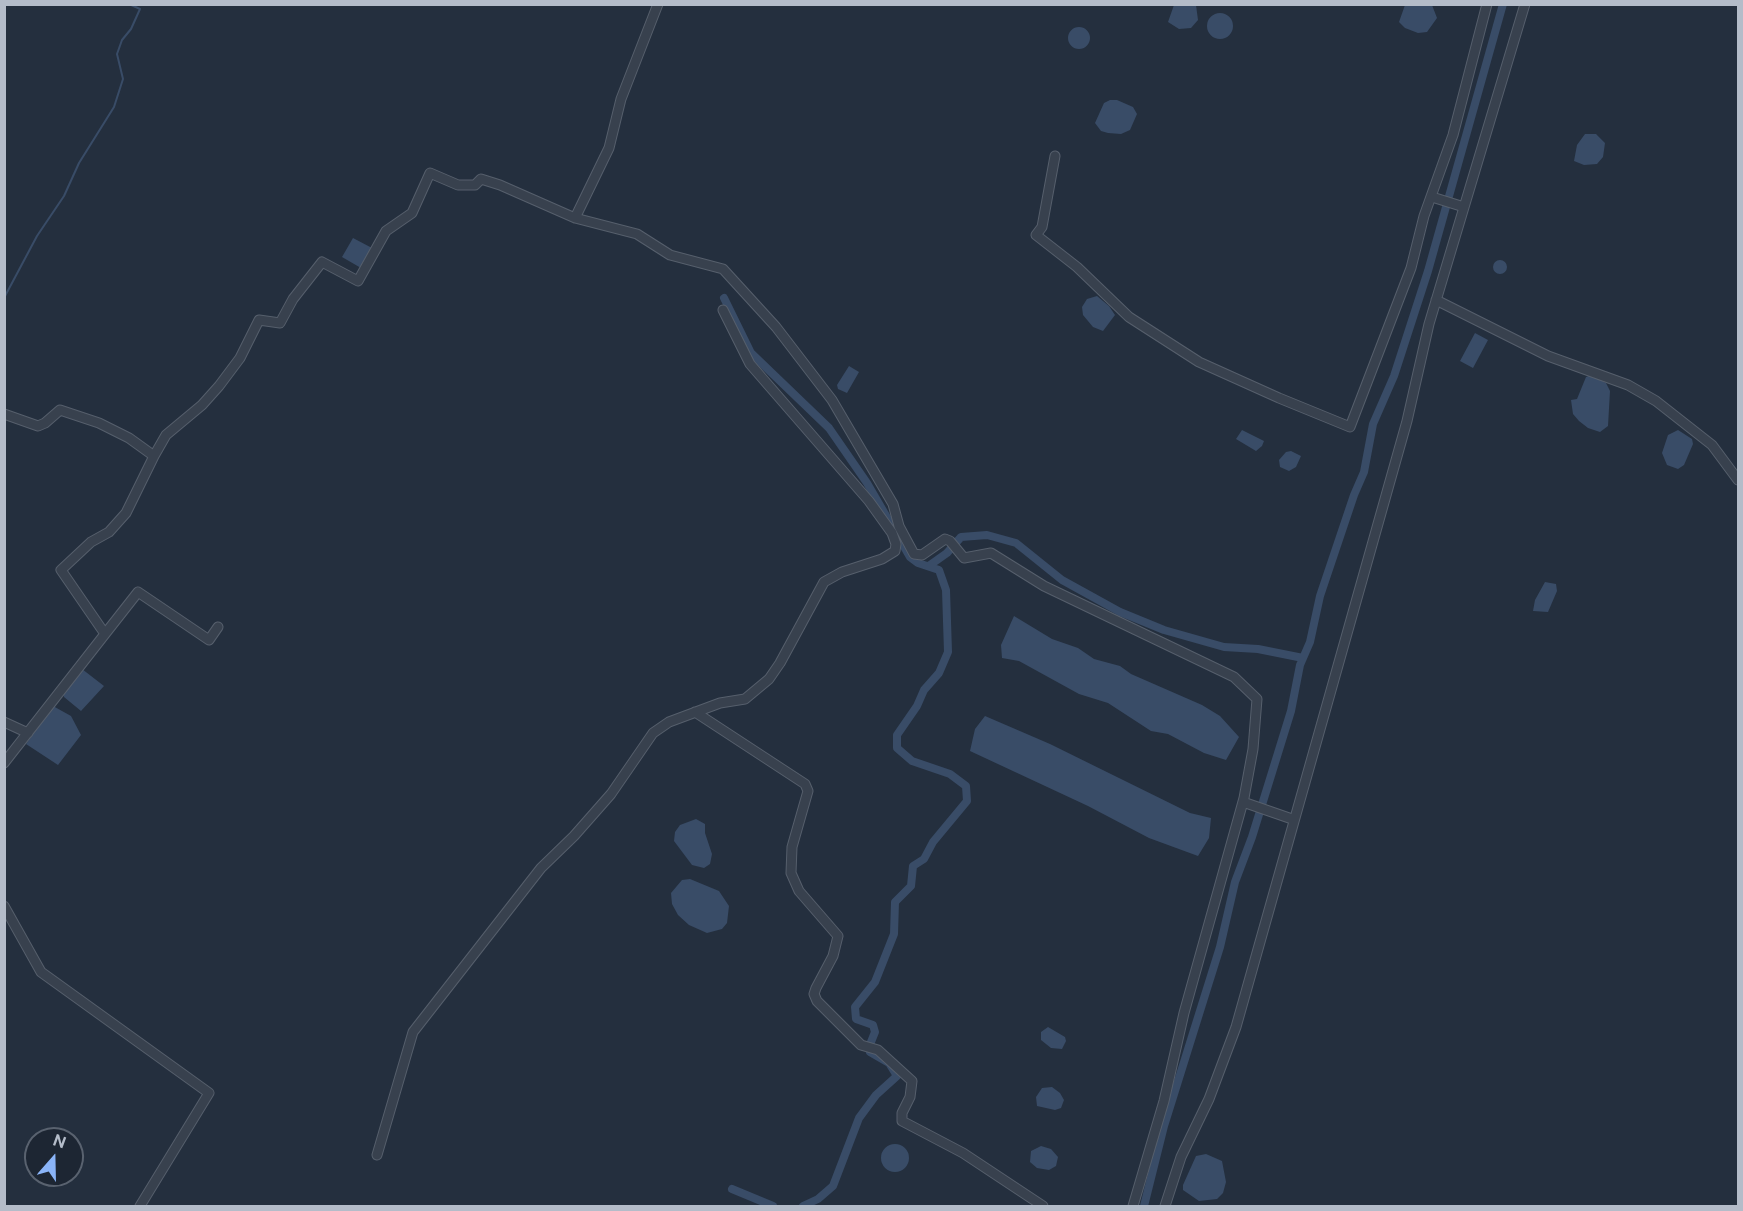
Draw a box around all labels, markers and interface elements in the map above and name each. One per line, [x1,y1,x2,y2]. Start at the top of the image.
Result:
north arrow [24,1127,84,1187]
text: N [51,1130,69,1153]

